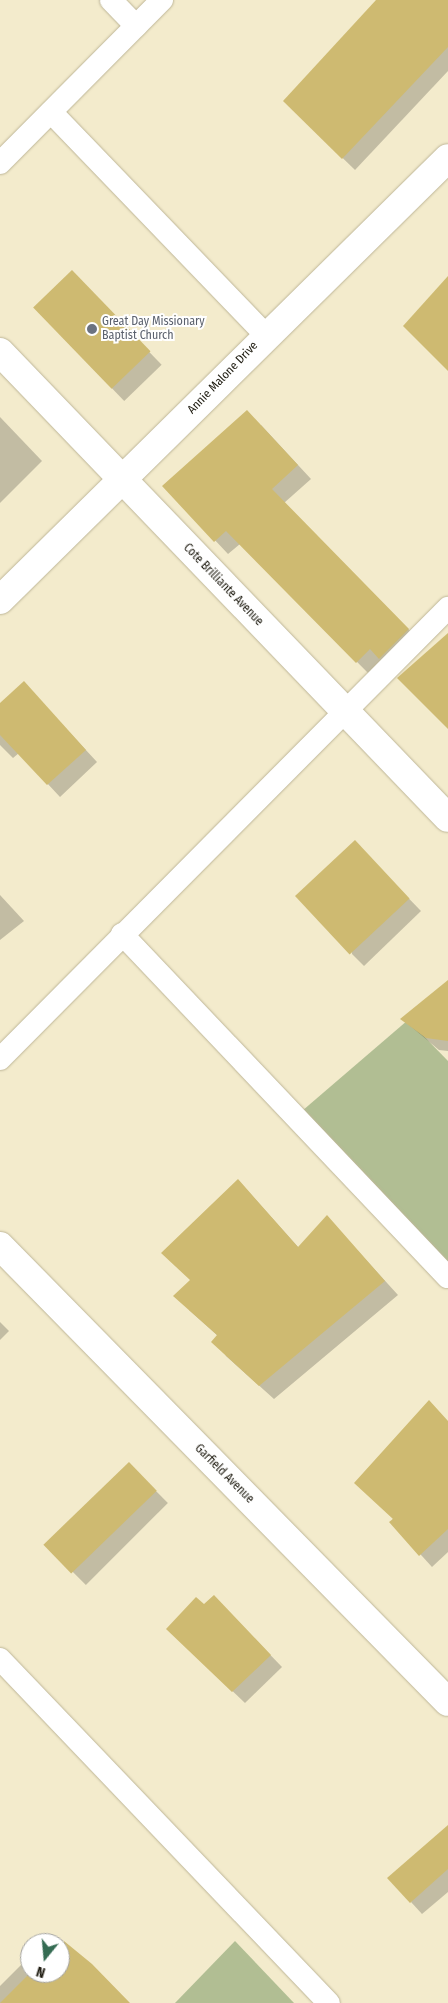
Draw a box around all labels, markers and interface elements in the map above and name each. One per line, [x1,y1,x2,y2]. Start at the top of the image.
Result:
place label: Great Day Missionary Baptist Church [102,315,205,343]
marker: Great Day Missionary Baptist Church [86,323,98,335]
street label: Annie Malone Drive [185,339,261,417]
street label: Cote Brilliante Avenue [180,541,266,629]
street label: Garfield Avenue [191,1441,257,1507]
north arrow [20,1933,70,1983]
text: N [34,1963,47,1981]

